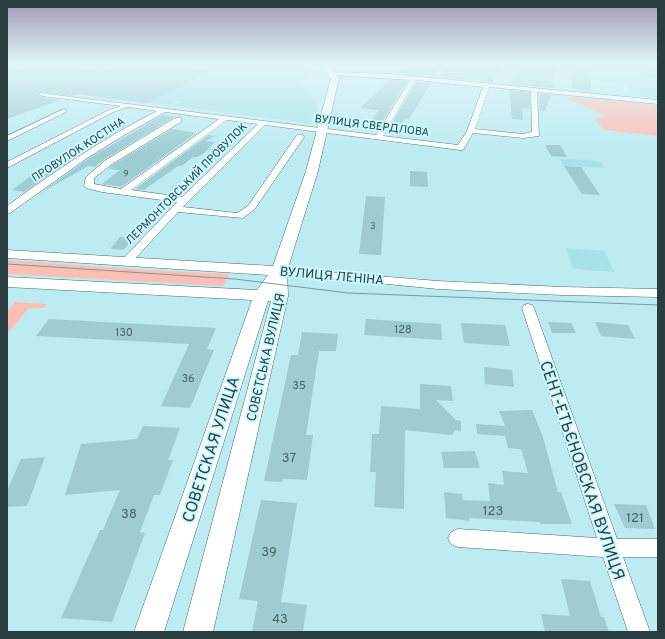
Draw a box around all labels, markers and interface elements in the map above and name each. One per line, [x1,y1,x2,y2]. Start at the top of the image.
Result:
street label: ВУЛИЦЯ СВЕРДЛОВА [314,112,430,140]
street label: ПРОВУЛОК КОСТІНА [29,114,128,185]
street label: ЛЕРМОНТОВСЬКИЙ ПРОВУЛОК [122,119,250,247]
house number: 9 [123,169,129,180]
house number: 3 [370,221,376,232]
street label: ВУЛИЦЯ ЛЕНІНА [279,264,385,290]
street label: СОВЄТСЬКА ВУЛИЦЯ [244,292,290,423]
house number: 128 [394,323,412,337]
house number: 130 [115,326,133,340]
street label: СЕНТ-ЕТЬЄНОВСКАЯ ВУЛИЦЯ [534,358,628,583]
house number: 36 [181,372,195,386]
street label: СОВЕТСКАЯ УЛИЦА [179,374,245,525]
house number: 35 [292,379,306,393]
house number: 37 [282,451,296,467]
house number: 123 [483,504,503,520]
house number: 38 [121,507,137,523]
house number: 121 [626,511,644,527]
house number: 39 [261,545,277,561]
house number: 43 [272,612,288,628]

